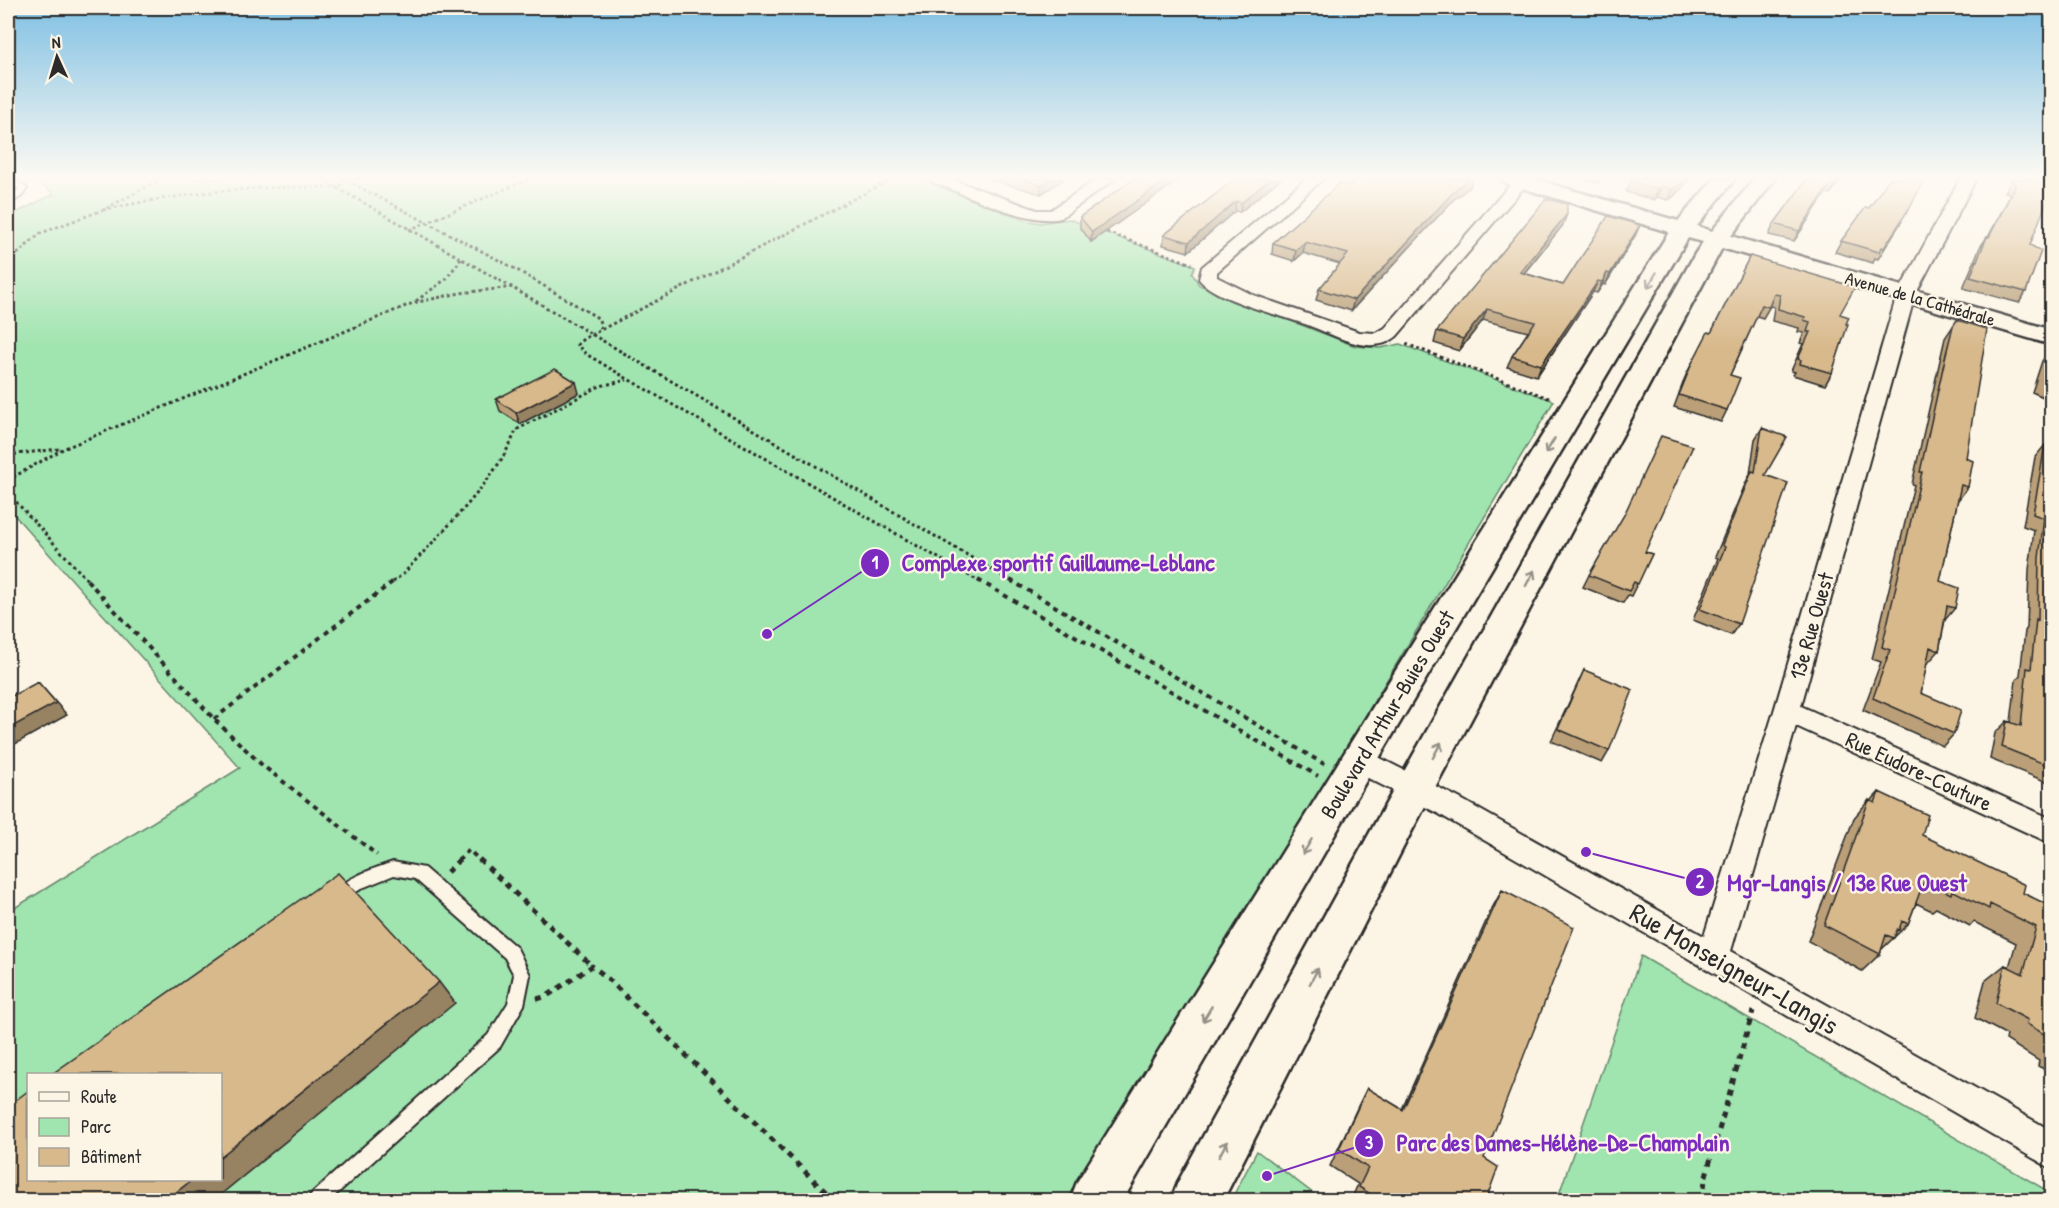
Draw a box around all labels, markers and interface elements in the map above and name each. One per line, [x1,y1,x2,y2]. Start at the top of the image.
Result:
north arrow [27,27,87,87]
text: N [51,31,61,53]
street label: Avenue de la Cathédrale [1842,265,1998,332]
one-way arrow [1645,271,1657,288]
one-way arrow [1544,437,1556,454]
callout: Complexe sportif Guillaume-Leblanc [860,542,1227,584]
text: Complexe sportif Guillaume-Leblanc [901,546,1215,579]
text: 1 [872,550,879,575]
street label: 13e Rue Ouest [1781,569,1841,683]
one-way arrow [1524,570,1536,587]
street label: Boulevard Arthur-Buies Ouest [1313,604,1461,824]
street label: Rue Eudore-Couture [1841,724,1997,818]
one-way arrow [1432,741,1443,759]
one-way arrow [1301,838,1313,855]
callout: Mgr-Langis / 13e Rue Ouest [1685,861,1979,903]
text: Mgr-Langis / 13e Rue Ouest [1727,866,1968,899]
text: 2 [1696,869,1705,894]
street label: Rue Monseigneur-Langis [1623,894,1845,1043]
one-way arrow [1309,968,1320,986]
one-way arrow [1201,1005,1213,1022]
legend [27,1073,222,1181]
text: Route [81,1084,117,1109]
text: Parc [81,1114,111,1139]
callout: Parc des Dames-Hélène-De-Champlain [1354,1122,1741,1164]
text: Parc des Dames-Hélène-De-Champlain [1396,1126,1730,1159]
text: 3 [1365,1130,1373,1155]
one-way arrow [1218,1140,1229,1158]
text: Bâtiment [81,1144,142,1169]

